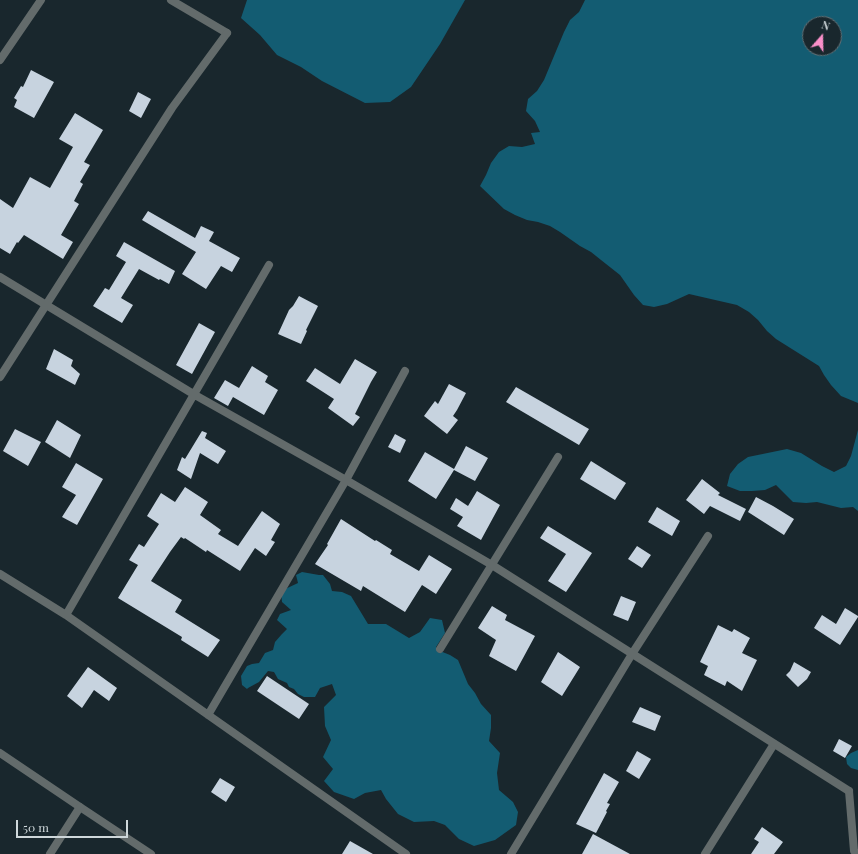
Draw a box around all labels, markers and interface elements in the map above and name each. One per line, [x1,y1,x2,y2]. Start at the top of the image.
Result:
north arrow [802,16,842,56]
text: N [820,17,832,34]
scale bar [18,812,130,838]
text: 50 m [23,819,49,835]

